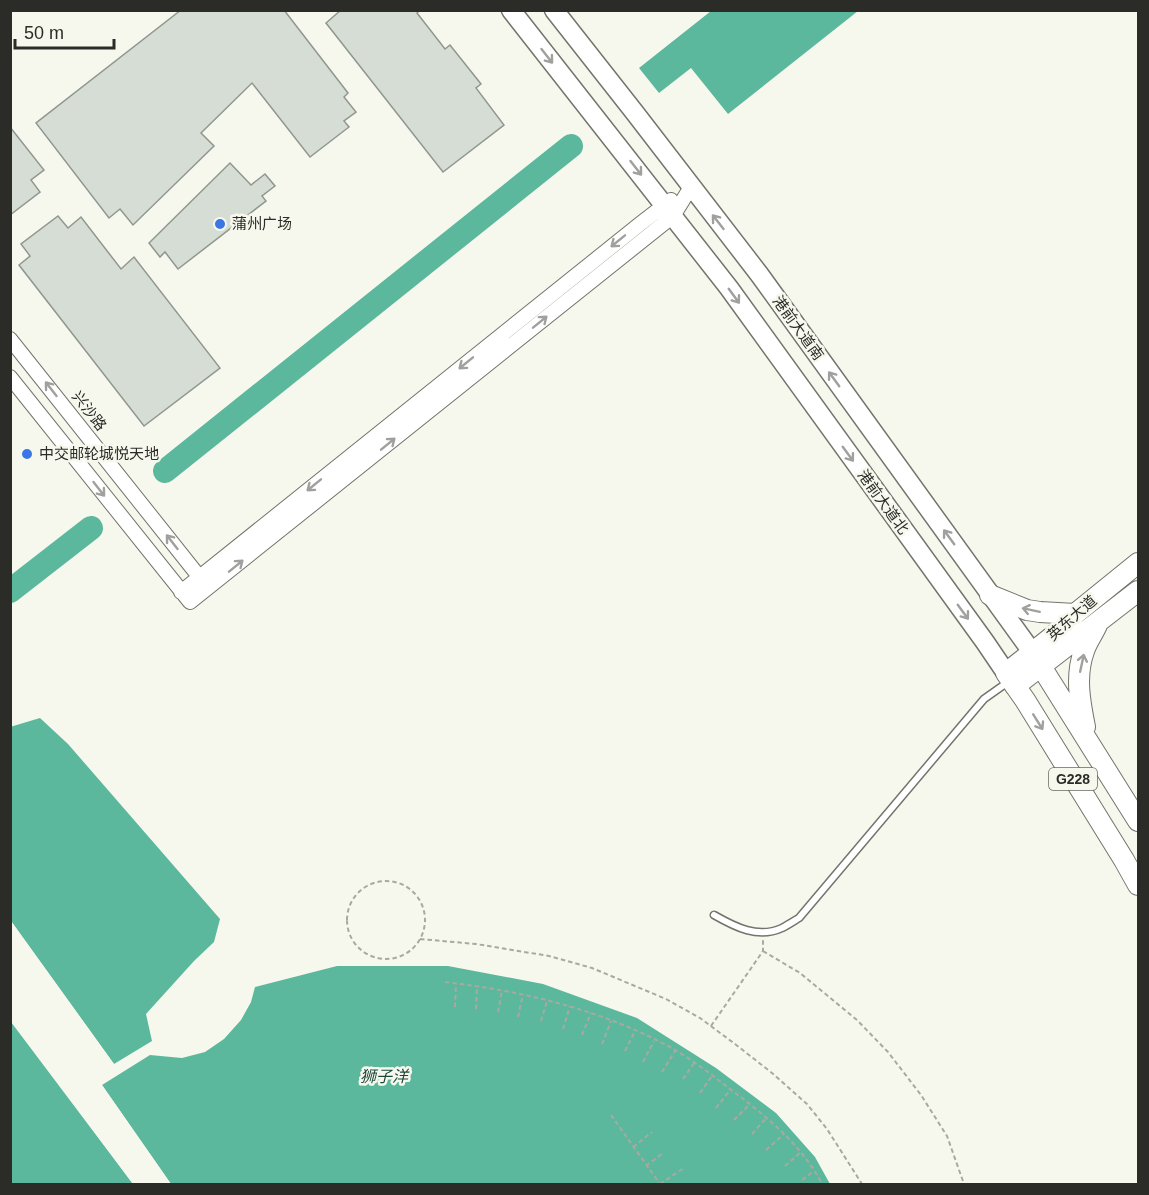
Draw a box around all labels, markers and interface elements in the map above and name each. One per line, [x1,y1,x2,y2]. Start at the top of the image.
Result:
scale bar [15,12,114,50]
text: 50 m [24,23,64,43]
one-way arrow [540,48,553,64]
one-way arrow [629,160,642,176]
one-way arrow [712,214,725,230]
place label: 蒲州广场 [232,215,292,232]
marker: 蒲州广场 [213,217,227,231]
one-way arrow [611,235,627,248]
one-way arrow [728,287,740,303]
street label: 港前大道南 [769,292,827,363]
one-way arrow [532,316,548,329]
one-way arrow [459,357,475,370]
one-way arrow [828,371,840,387]
one-way arrow [44,382,57,398]
street label: 兴沙路 [69,388,110,434]
one-way arrow [380,437,396,450]
place label: 中交邮轮城悦天地 [39,445,159,462]
one-way arrow [842,445,854,461]
marker: 中交邮轮城悦天地 [20,447,34,461]
street label: 港前大道北 [854,466,912,537]
one-way arrow [307,479,323,492]
one-way arrow [93,480,106,496]
one-way arrow [942,529,955,545]
one-way arrow [165,534,178,550]
one-way arrow [228,559,244,572]
street label: 英东大道 [1043,592,1100,644]
one-way arrow [956,603,969,619]
one-way arrow [1022,604,1041,615]
one-way arrow [1077,654,1088,673]
one-way arrow [1033,713,1045,730]
road number: G228 [1049,768,1097,790]
water label: 狮子洋 [360,1068,410,1085]

